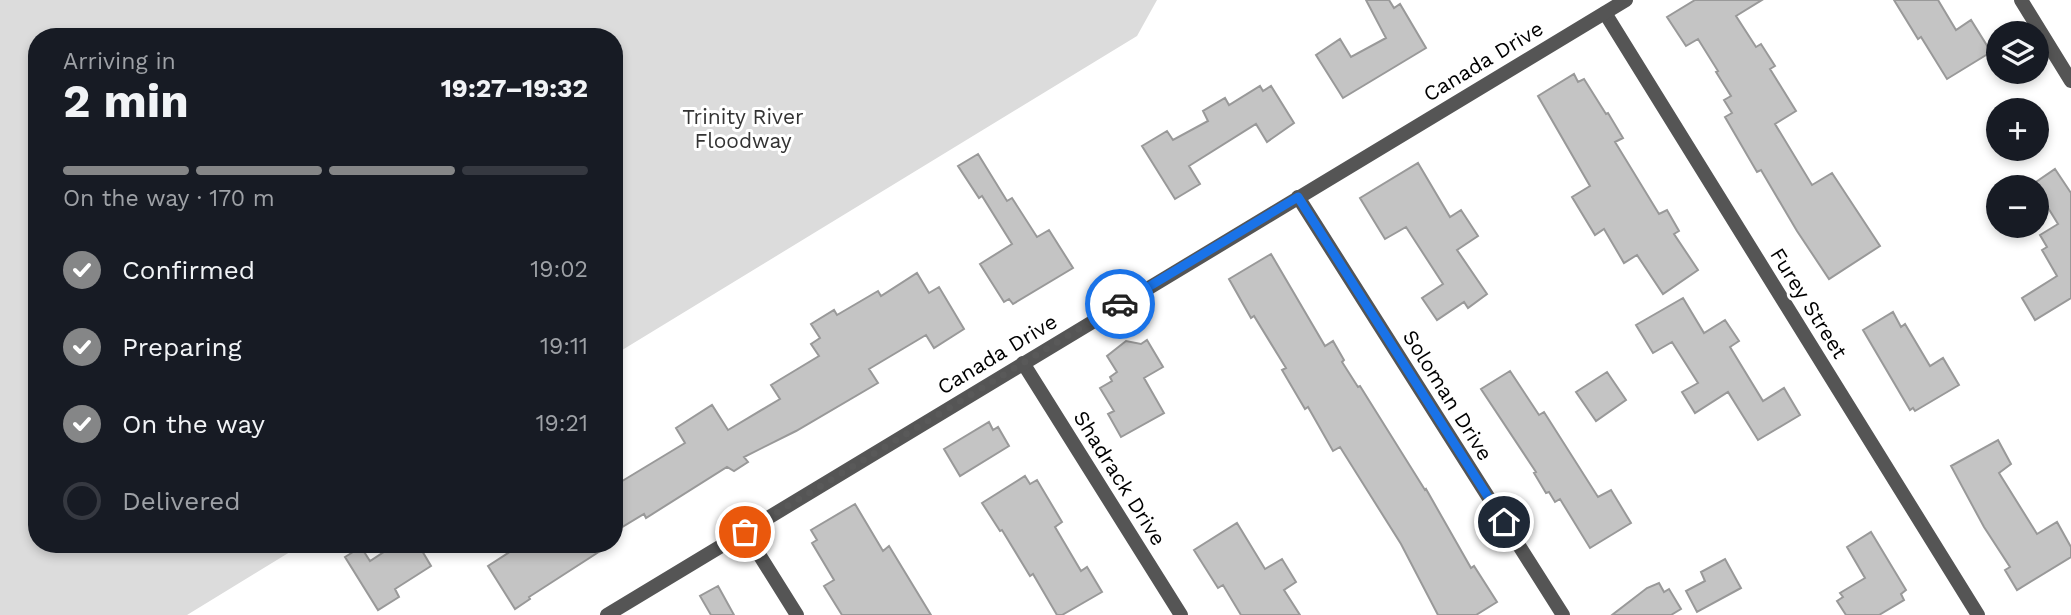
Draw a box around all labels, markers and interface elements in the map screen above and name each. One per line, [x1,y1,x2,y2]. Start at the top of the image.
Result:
street label: Canada Drive [1419,15,1547,107]
map controls [1986,21,2049,238]
button: layers [1986,21,2049,84]
text: Arriving in [63,48,176,75]
text: 19:27–19:32 [441,73,588,103]
text: 2 min [63,74,189,128]
button: + [1986,98,2049,161]
park label: Trinity River Floodway [682,104,804,153]
button: − [1986,175,2049,238]
text: On the way · 170 m [63,185,275,212]
street label: Furey Street [1765,243,1853,363]
icon: check [63,251,101,289]
text: Confirmed [122,255,255,285]
text: 19:02 [530,256,588,283]
courier [1085,269,1155,339]
icon: car [1101,285,1139,323]
street label: Canada Drive [933,308,1061,400]
street label: Soloman Drive [1398,325,1498,465]
icon: check [63,328,101,366]
text: Preparing [122,332,242,362]
text: 19:11 [540,333,588,360]
icon: check [63,405,101,443]
street label: Shadrack Drive [1069,406,1171,550]
text: On the way [122,409,265,439]
text: 19:21 [536,410,588,437]
text: Delivered [122,486,241,516]
pin [1474,492,1534,552]
pin [715,502,775,562]
icon: home [1485,503,1523,541]
icon: bag [726,513,764,551]

